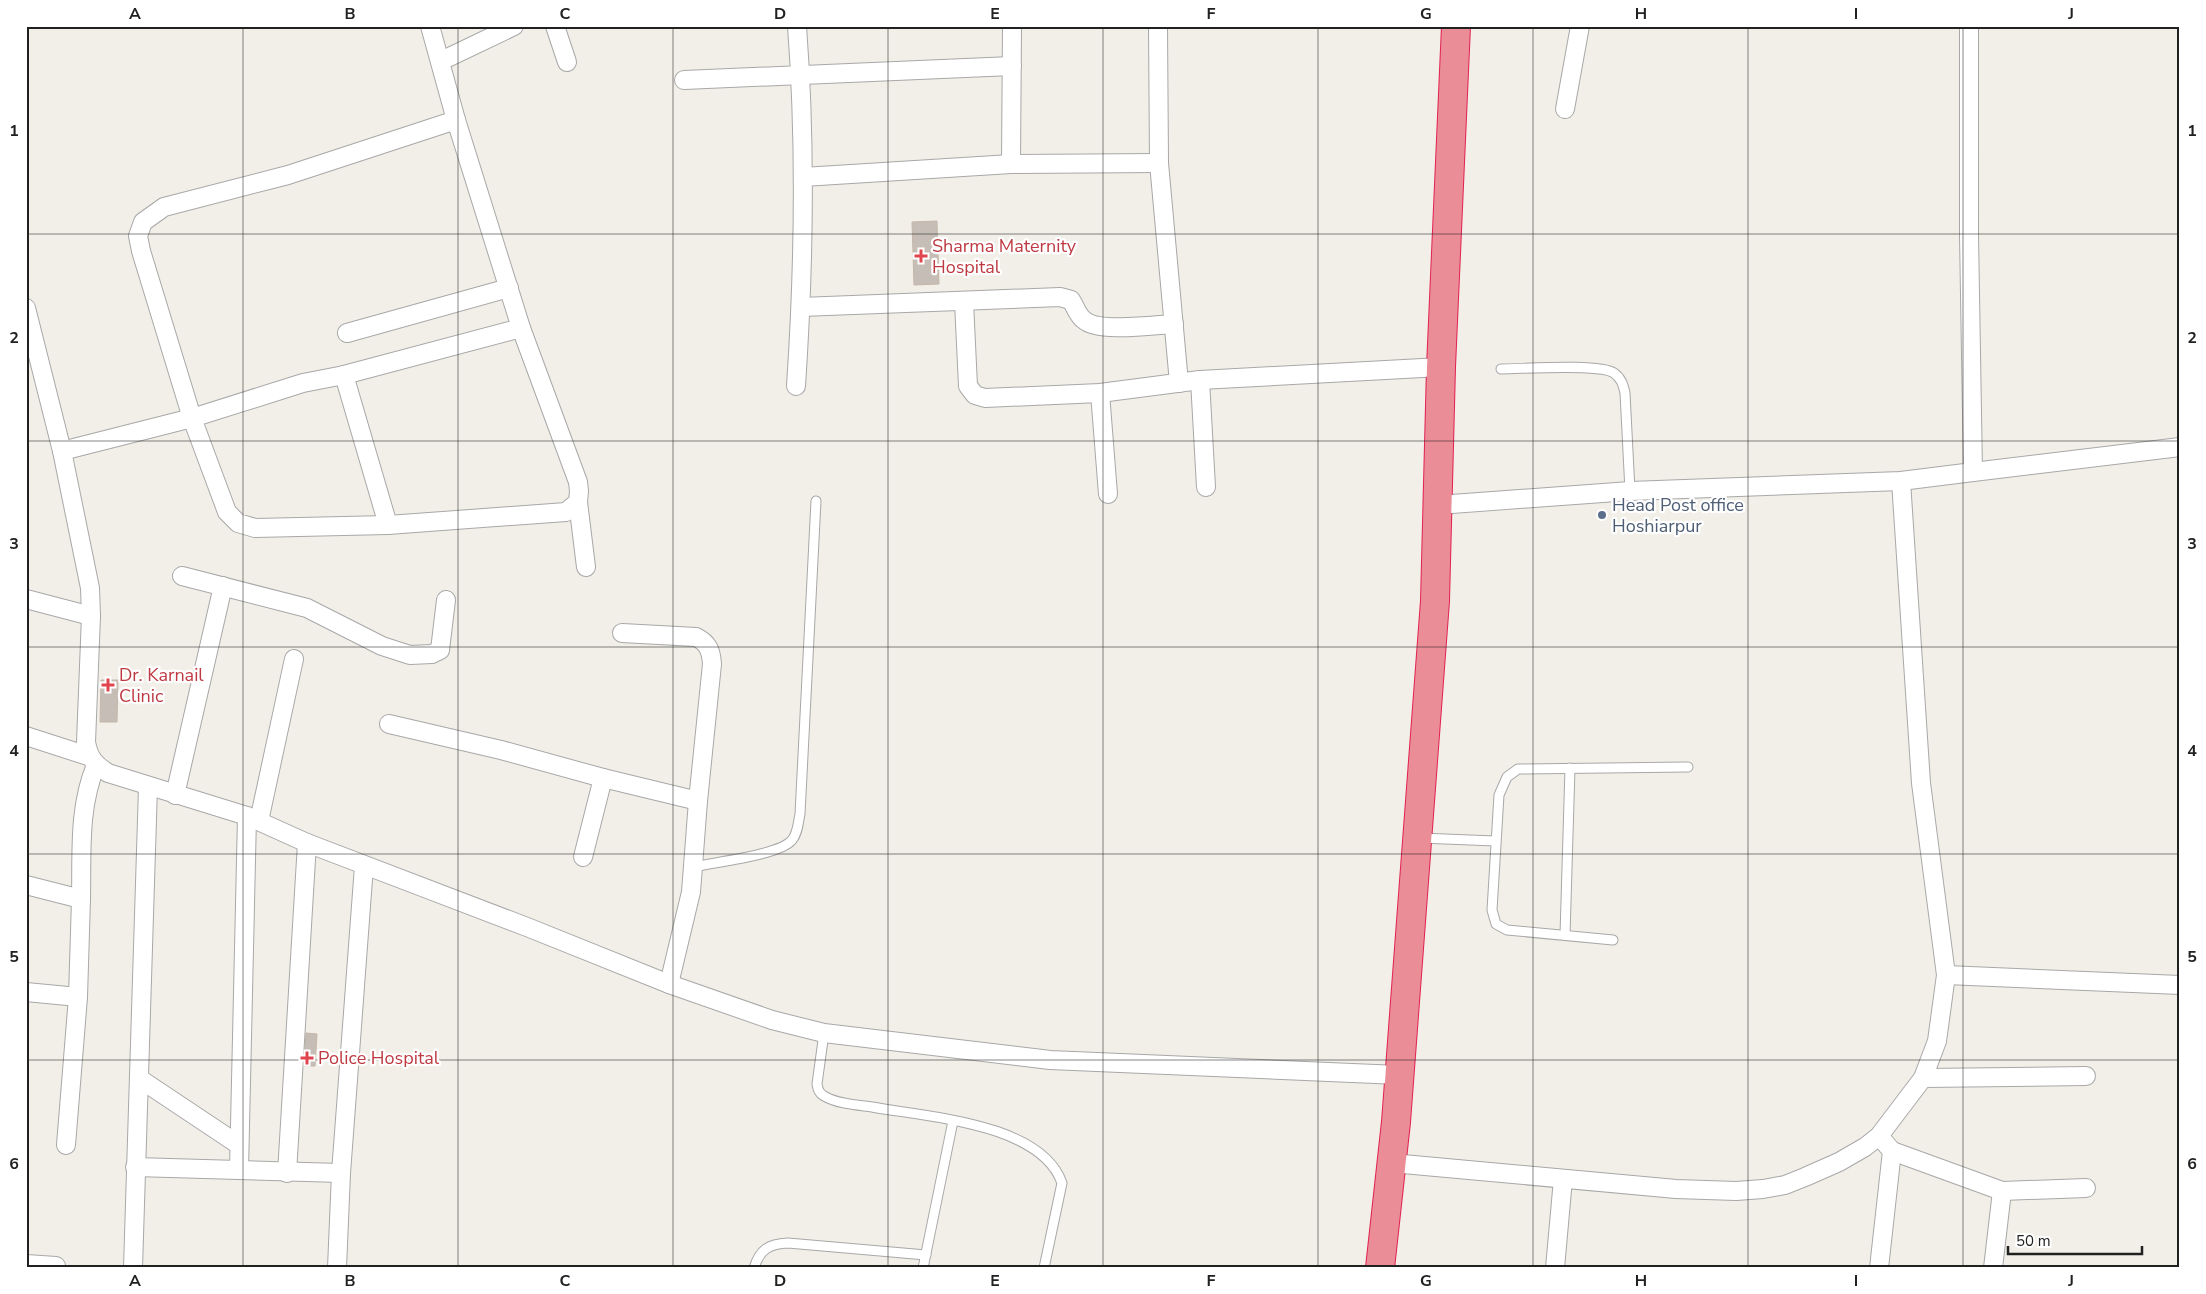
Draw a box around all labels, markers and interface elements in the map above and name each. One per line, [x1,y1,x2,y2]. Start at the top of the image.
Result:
text: A [129,3,141,25]
text: B [344,3,356,25]
text: C [560,3,571,25]
text: D [774,3,786,25]
text: E [990,3,1000,25]
text: F [1207,3,1216,25]
text: G [1420,3,1432,25]
text: H [1635,3,1647,25]
text: I [1854,3,1858,25]
text: J [2067,3,2074,25]
text: 1 [9,120,19,142]
text: 1 [2187,120,2197,142]
place label: Sharma Maternity Hospital [932,234,1077,279]
marker: Sharma Maternity Hospital [914,249,928,263]
text: 2 [9,327,19,349]
text: 2 [2187,327,2197,349]
place label: Head Post office Hoshiarpur [1612,493,1744,538]
marker: Head Post office Hoshiarpur [1596,509,1608,521]
text: 3 [9,533,19,555]
text: 3 [2187,533,2197,555]
place label: Dr. Karnail Clinic [119,663,204,708]
marker: Dr. Karnail Clinic [101,678,115,692]
text: 4 [9,740,19,762]
text: 4 [2187,740,2197,762]
text: 5 [9,946,19,968]
text: 5 [2187,946,2197,968]
place label: Police Hospital [318,1046,440,1070]
marker: Police Hospital [300,1051,314,1065]
text: 6 [9,1153,19,1175]
text: 6 [2187,1153,2197,1175]
scale bar [2008,1224,2142,1256]
text: 50 m [2016,1231,2051,1251]
text: A [129,1270,141,1292]
text: B [344,1270,356,1292]
text: C [560,1270,571,1292]
text: D [774,1270,786,1292]
text: E [990,1270,1000,1292]
text: F [1207,1270,1216,1292]
text: G [1420,1270,1432,1292]
text: H [1635,1270,1647,1292]
text: I [1854,1270,1858,1292]
text: J [2067,1270,2074,1292]

